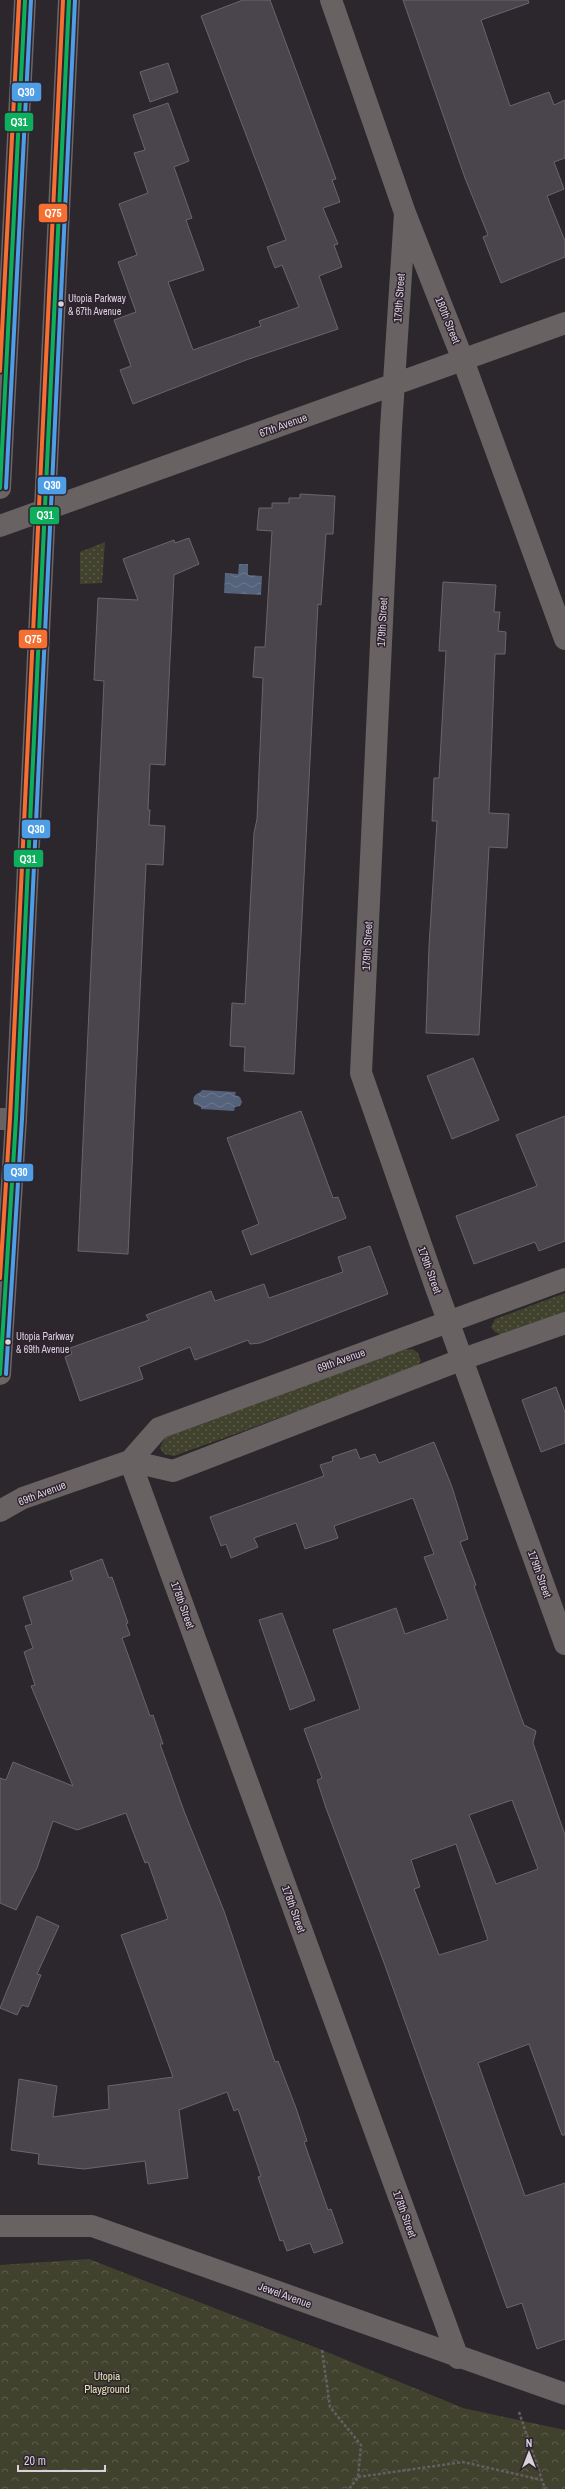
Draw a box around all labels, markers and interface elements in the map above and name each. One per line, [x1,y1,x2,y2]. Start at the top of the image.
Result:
line badge: Q30 [11,82,42,102]
text: Q30 [17,85,35,99]
line badge: Q31 [4,112,34,132]
text: Q31 [10,115,28,129]
line badge: Q75 [38,203,68,223]
text: Q75 [44,206,62,220]
street label: 179th Street [390,273,408,323]
place label: Utopia Parkway & 67th Avenue [68,292,127,318]
street label: 180th Street [432,295,464,346]
marker: Utopia Parkway & 67th Avenue [56,299,66,309]
street label: 67th Avenue [257,410,309,440]
line badge: Q30 [37,476,67,495]
text: Q30 [43,478,61,492]
line badge: Q31 [29,506,60,525]
text: Q31 [36,508,54,522]
street label: 179th Street [374,597,390,647]
line badge: Q75 [18,629,48,649]
text: Q75 [24,632,42,646]
line badge: Q30 [21,819,51,839]
text: Q30 [27,822,45,836]
line badge: Q31 [13,849,44,868]
text: Q31 [19,852,37,866]
street label: 179th Street [359,921,375,971]
line badge: Q30 [3,1163,34,1182]
text: Q30 [10,1165,28,1179]
street label: 179th Street [415,1245,445,1296]
place label: Utopia Parkway & 69th Avenue [16,1330,75,1356]
marker: Utopia Parkway & 69th Avenue [3,1337,13,1347]
street label: 69th Avenue [315,1345,367,1375]
street label: 69th Avenue [16,1478,68,1508]
street label: 179th Street [525,1549,555,1600]
street label: 178th Street [168,1580,198,1631]
street label: 178th Street [279,1884,309,1935]
street label: 178th Street [390,2189,420,2240]
street label: Jewel Avenue [257,2279,313,2311]
park label: Utopia Playground [84,2369,130,2396]
north arrow [509,2433,549,2473]
text: N [526,2436,532,2450]
scale bar [18,2447,105,2473]
text: 20 m [24,2453,46,2469]

